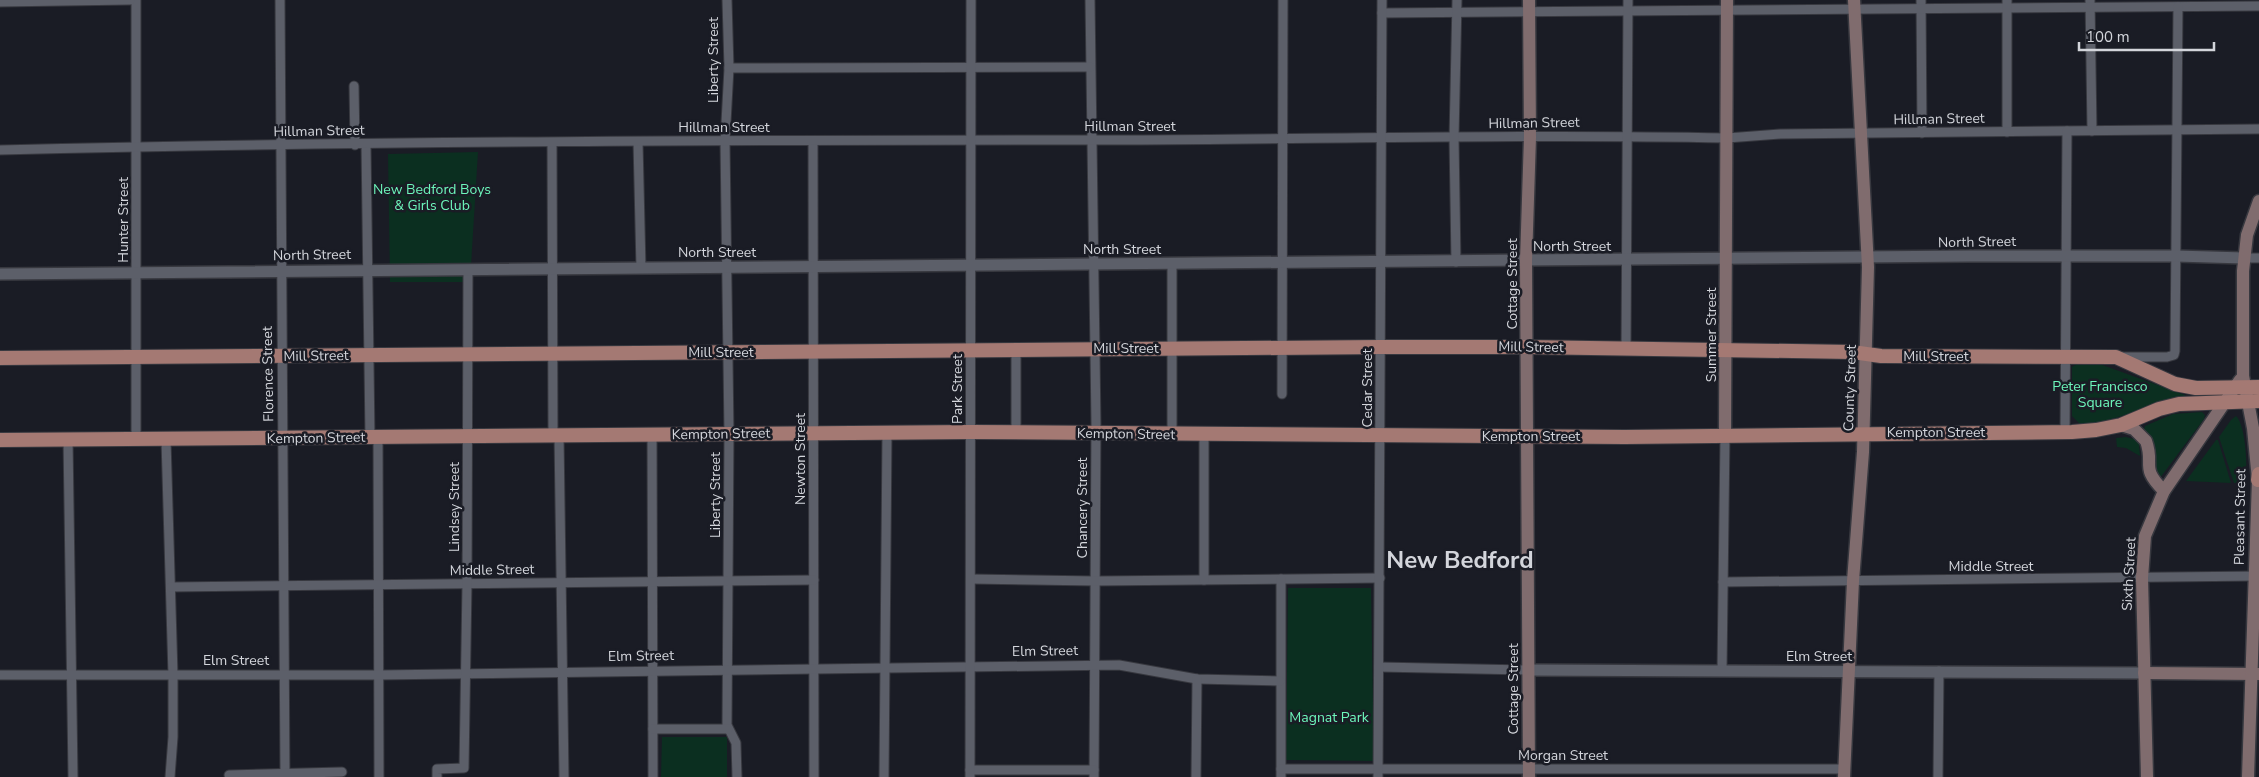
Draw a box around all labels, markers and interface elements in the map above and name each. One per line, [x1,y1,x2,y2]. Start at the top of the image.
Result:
street label: Liberty Street [704,17,723,103]
scale bar [2079,20,2214,52]
text: 100 m [2086,27,2130,47]
street label: Hillman Street [1893,109,1985,129]
street label: Hillman Street [1488,113,1580,133]
street label: Hillman Street [1084,117,1176,136]
street label: Hillman Street [678,118,770,137]
street label: Hillman Street [273,121,365,141]
street label: Hunter Street [114,177,133,263]
park label: New Bedford Boys & Girls Club [373,180,491,215]
street label: North Street [1938,232,2016,252]
street label: North Street [1533,237,1611,256]
street label: Cottage Street [1503,238,1522,330]
street label: North Street [1083,240,1161,259]
street label: North Street [678,243,756,262]
street label: North Street [273,245,351,265]
street label: Summer Street [1702,288,1721,382]
street label: Florence Street [258,326,278,422]
street label: Mill Street [1498,337,1564,357]
street label: Mill Street [1093,339,1159,358]
street label: Mill Street [688,343,754,362]
street label: County Street [1839,344,1861,432]
street label: Mill Street [283,346,349,366]
street label: Mill Street [1903,347,1969,366]
street label: Cedar Street [1358,349,1377,427]
street label: Park Street [948,354,967,424]
park label: Peter Francisco Square [2052,377,2148,412]
street label: Newton Street [791,413,810,505]
street label: Kempton Street [1887,423,1985,442]
street label: Kempton Street [672,424,770,444]
street label: Kempton Street [1077,424,1175,444]
street label: Kempton Street [1482,427,1580,446]
street label: Kempton Street [267,428,365,448]
street label: Liberty Street [706,452,725,538]
street label: Chancery Street [1073,457,1092,558]
street label: Lindsey Street [445,462,464,552]
street label: Pleasant Street [2230,468,2250,565]
street label: Sixth Street [2118,537,2140,611]
district label: New Bedford [1386,544,1534,576]
street label: Middle Street [1949,557,2034,576]
street label: Middle Street [449,560,535,580]
street label: Elm Street [1012,641,1078,661]
street label: Cottage Street [1504,643,1523,735]
street label: Elm Street [608,646,674,666]
street label: Elm Street [1786,647,1852,666]
street label: Elm Street [203,651,269,670]
park label: Magnat Park [1289,708,1370,727]
street label: Morgan Street [1518,746,1608,765]

